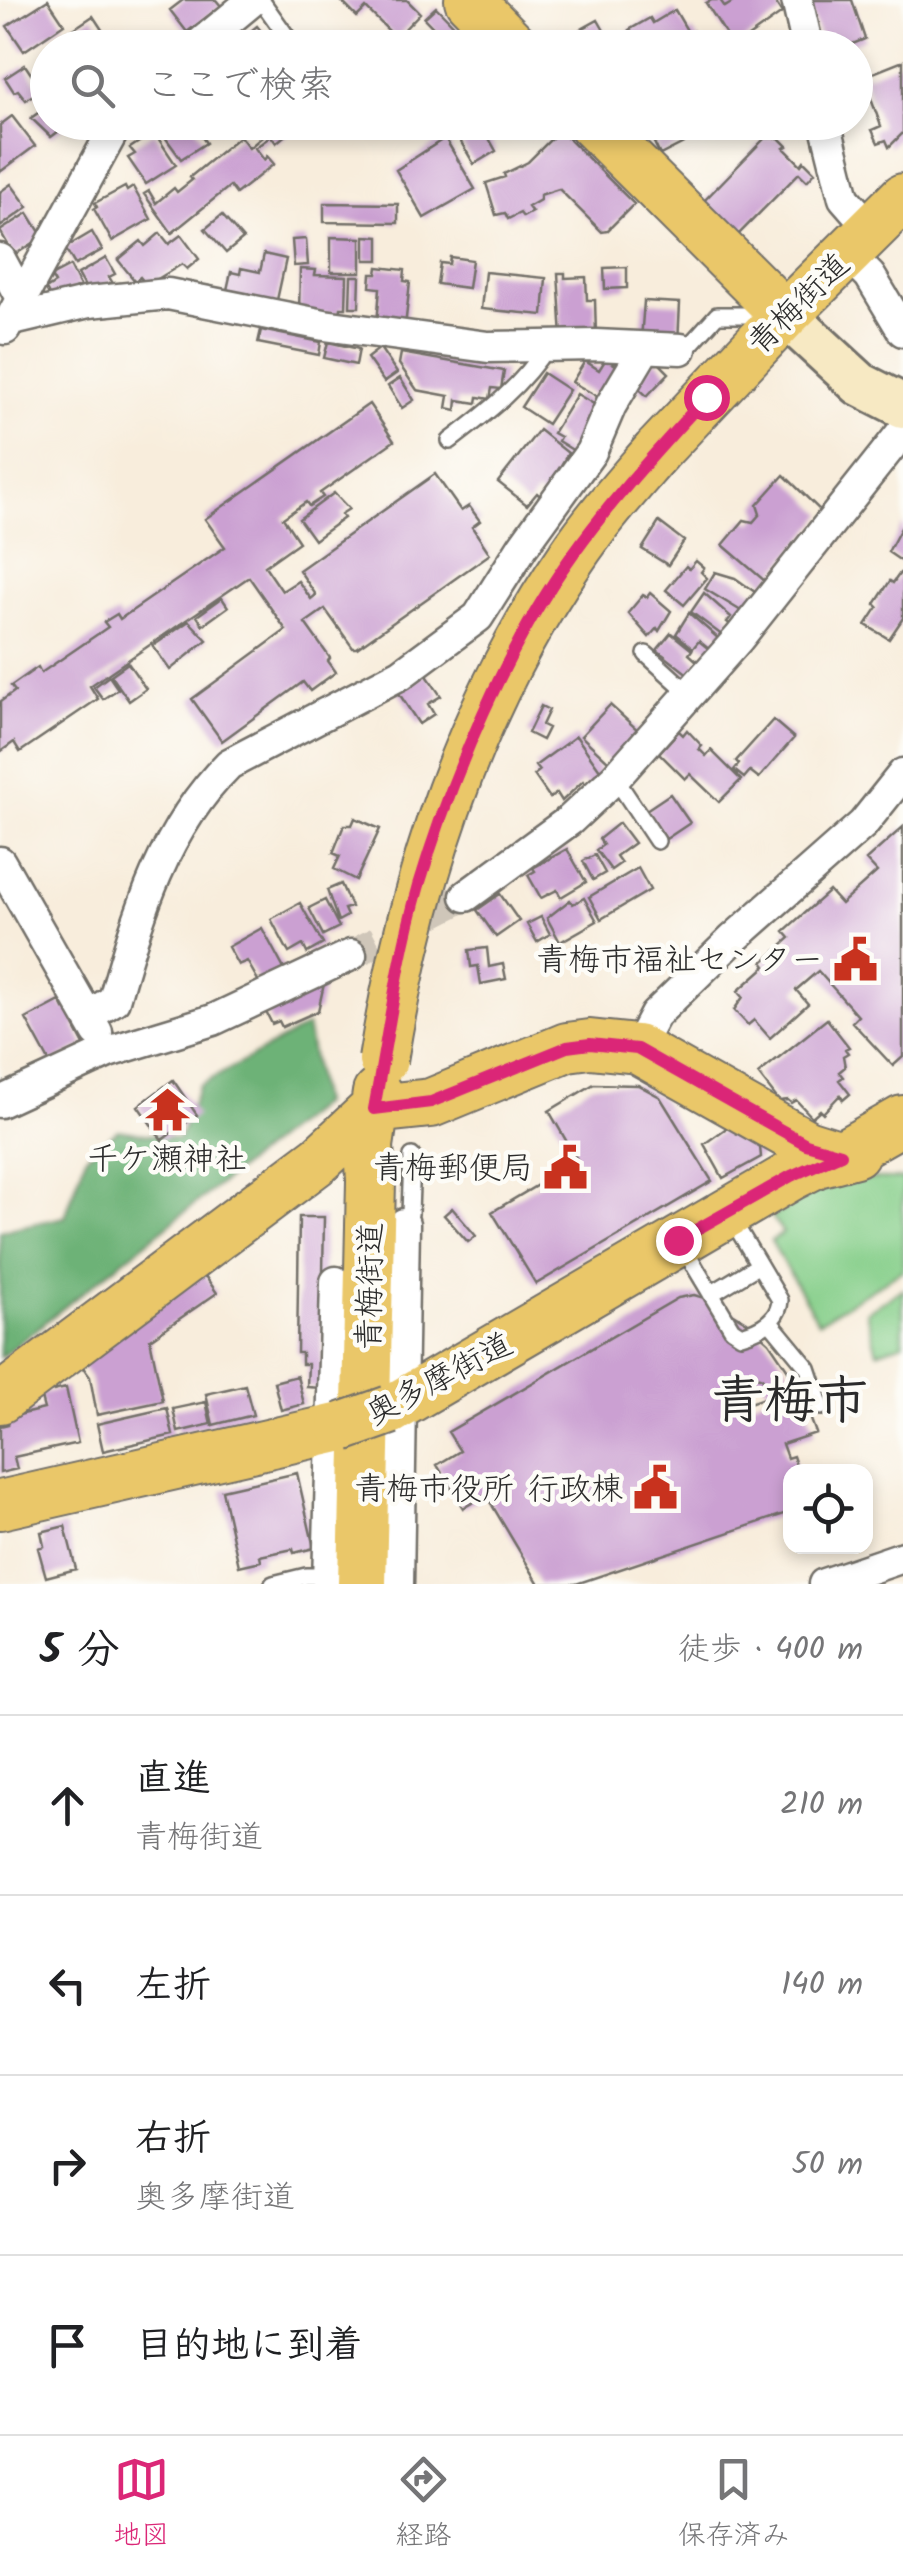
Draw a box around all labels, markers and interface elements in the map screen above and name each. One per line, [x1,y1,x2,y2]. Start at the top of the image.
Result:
search box [30,30,873,140]
text: ここで検索 [145,57,335,117]
icon: search [65,58,120,113]
street label: 青梅街道 [736,241,863,368]
route start [684,375,730,421]
public building icon: 青梅市福祉センター [832,935,880,983]
place label: 青梅市福祉センター [536,936,823,987]
temple icon: 千ケ瀬神社 [143,1086,191,1134]
place label: 千ケ瀬神社 [87,1135,247,1186]
public building icon: 青梅郵便局 [542,1143,590,1191]
place label: 青梅郵便局 [373,1144,533,1195]
route end [656,1218,702,1264]
street label: 青梅街道 [345,1222,398,1350]
street label: 奥多摩街道 [358,1320,523,1440]
district label: 青梅市 [712,1362,868,1445]
public building icon: 青梅市役所 行政棟 [632,1464,680,1512]
map controls [783,1464,873,1554]
button: locate [783,1464,873,1554]
place label: 青梅市役所 行政棟 [354,1465,623,1516]
text: 5 分 [40,1618,119,1685]
text: 徒歩 · 400 m [678,1625,863,1676]
text: 直進 [135,1750,211,1810]
icon: ahead [40,1778,95,1833]
text: 210 m [780,1780,863,1831]
text: 青梅街道 [135,1813,263,1864]
text: 左折 [135,1957,211,2017]
icon: left [40,1958,95,2013]
text: 140 m [781,1960,863,2011]
text: 右折 [135,2110,211,2170]
icon: right [40,2138,95,2193]
text: 50 m [792,2140,863,2191]
text: 奥多摩街道 [135,2173,295,2224]
text: 目的地に到着 [135,2317,363,2377]
icon: arrive [40,2318,95,2373]
tab: 地図 [113,2452,169,2559]
tab: 経路 [395,2452,452,2559]
tab: 保存済み [678,2452,790,2559]

